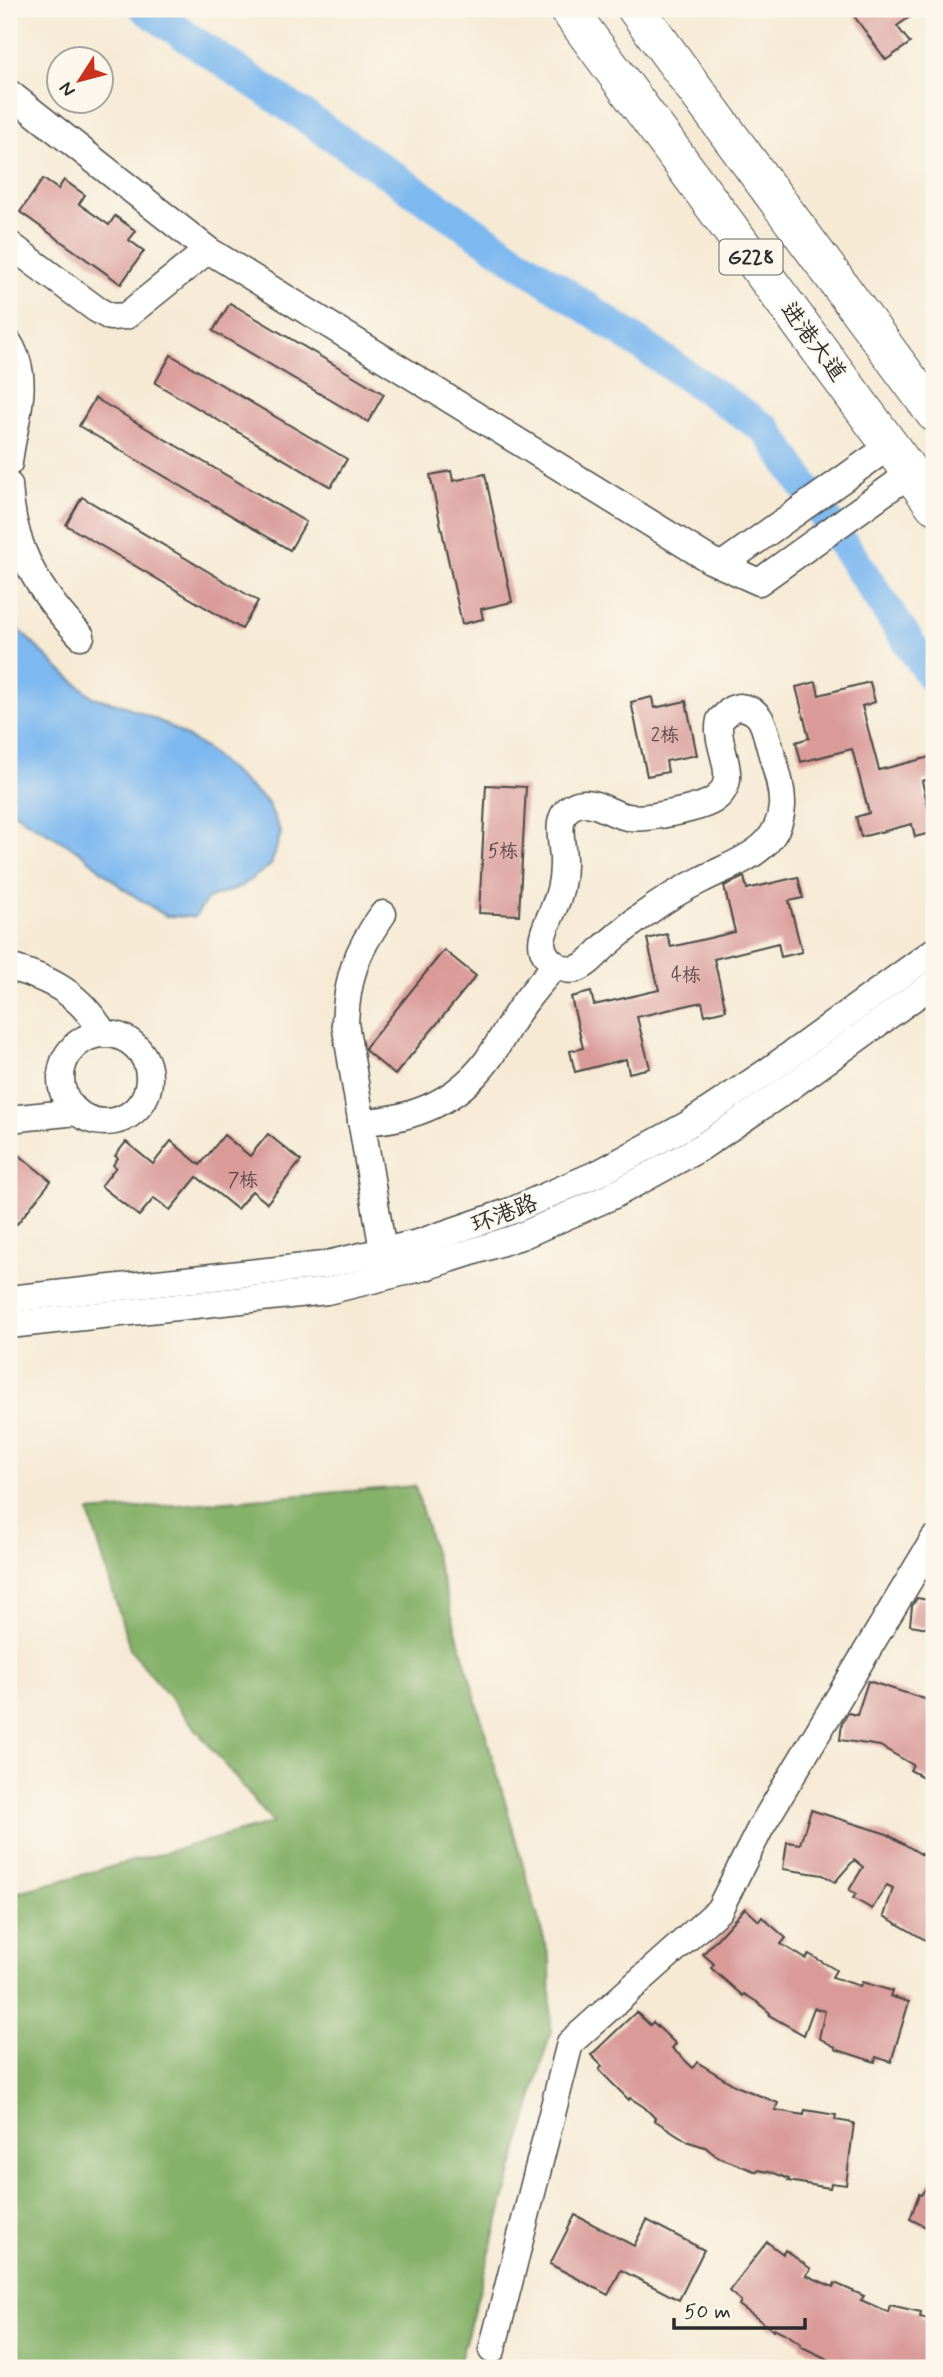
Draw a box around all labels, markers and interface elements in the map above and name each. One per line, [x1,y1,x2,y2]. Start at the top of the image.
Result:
north arrow [46,46,116,116]
text: N [54,77,81,102]
road number: G228 [720,240,782,274]
street label: 进港大道 [773,296,852,388]
house number: 2栋 [651,723,679,748]
house number: 5栋 [488,839,518,864]
house number: 4栋 [671,963,701,988]
house number: 7栋 [228,1168,258,1193]
street label: 环港路 [467,1188,542,1241]
scale bar [674,2286,805,2330]
text: 50 m [684,2298,731,2326]

